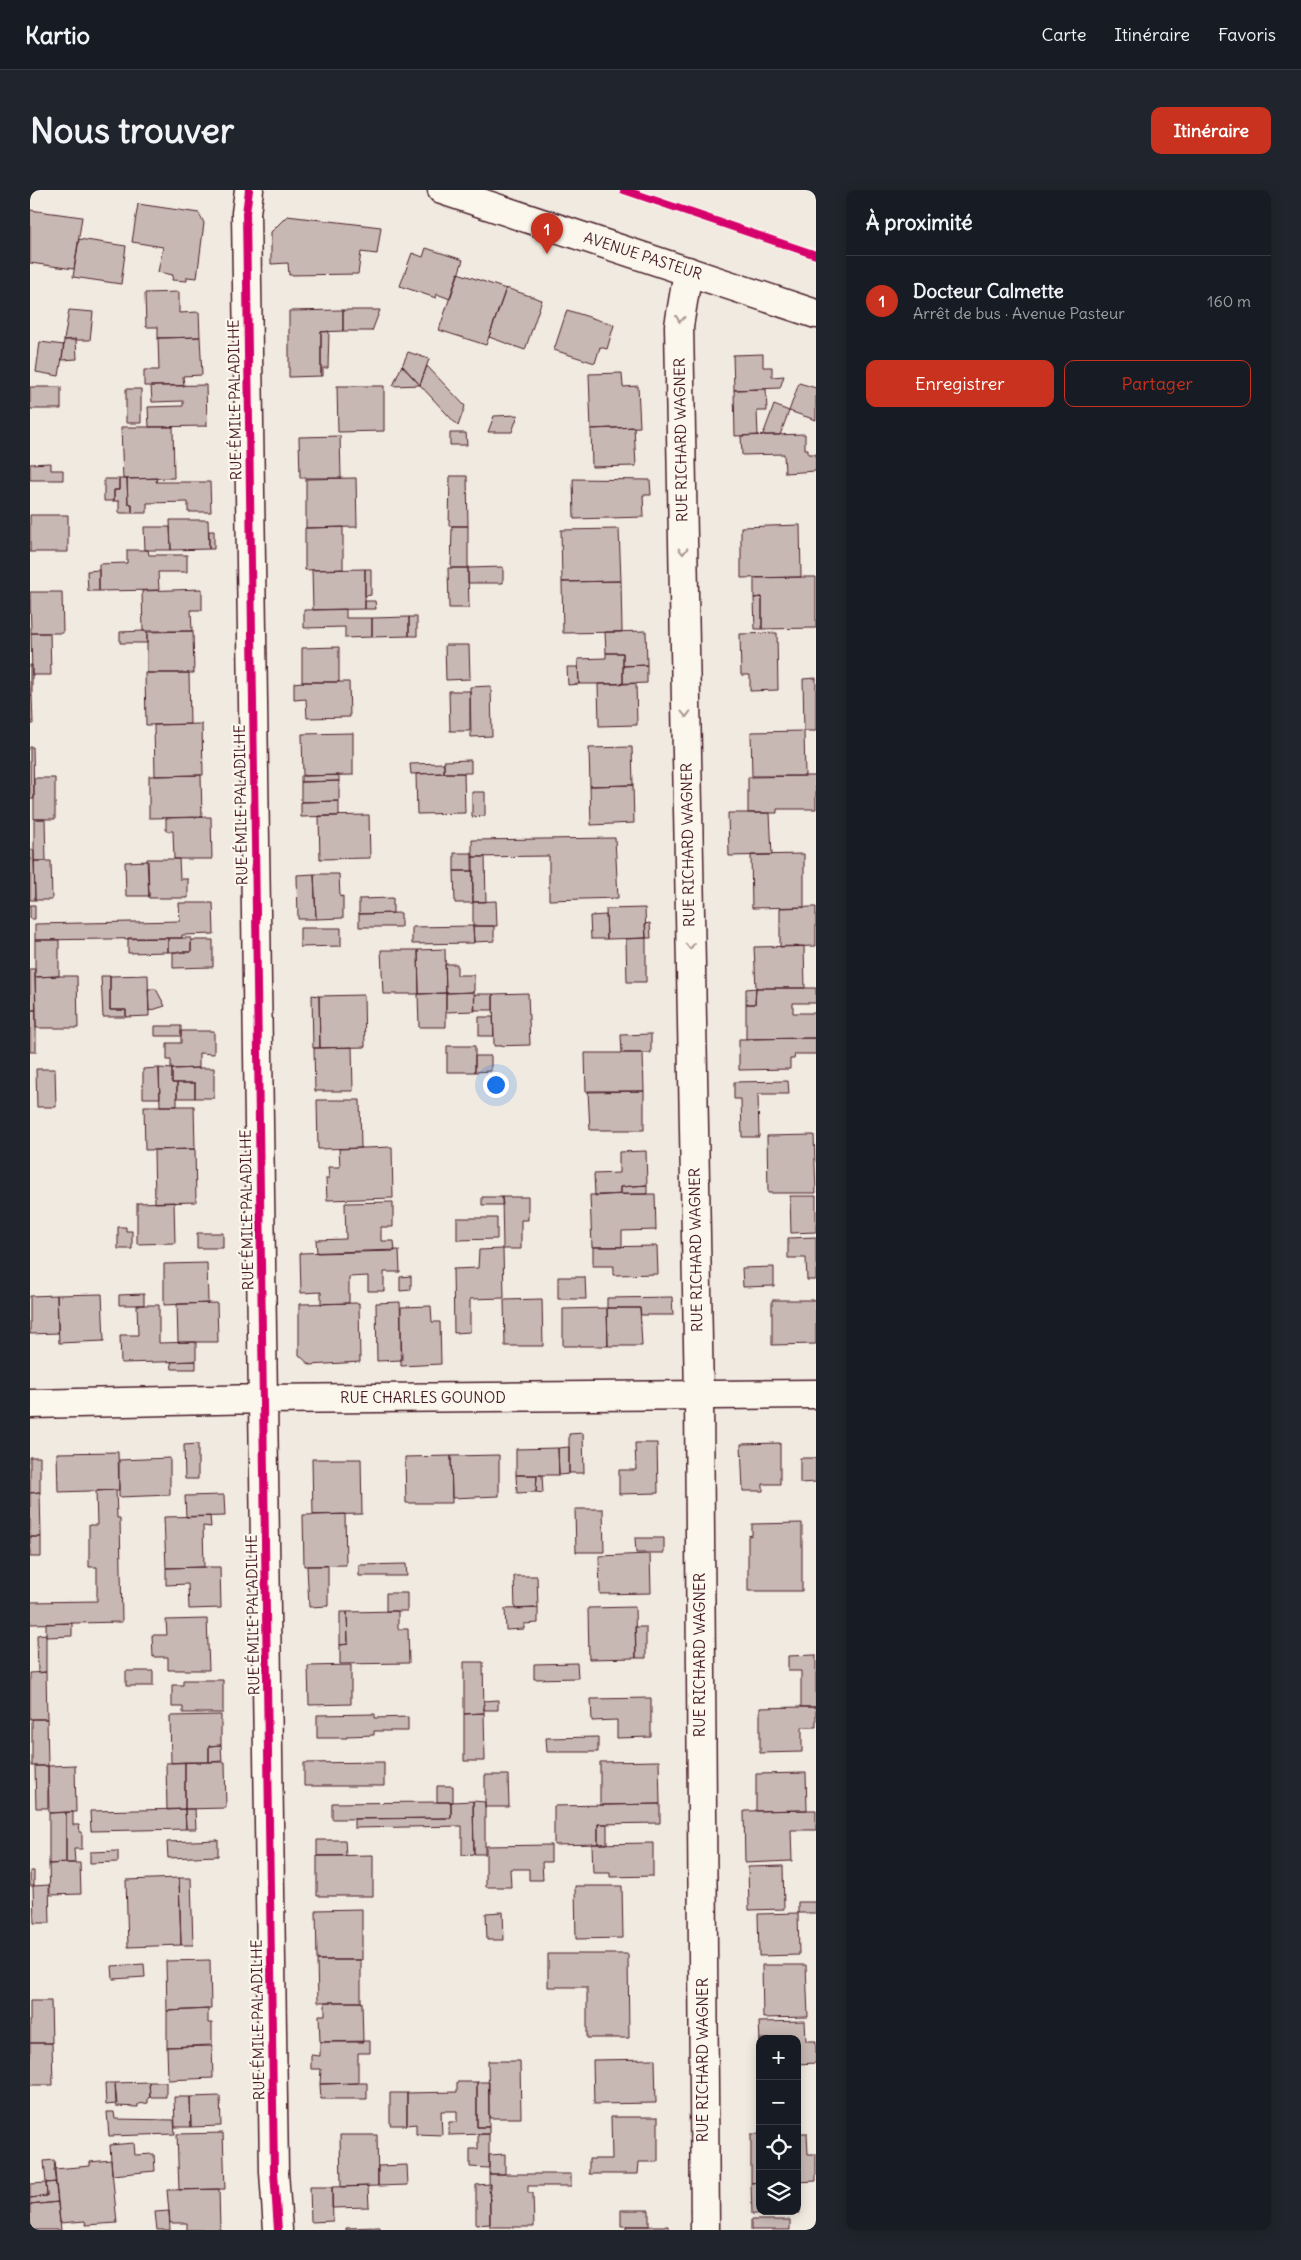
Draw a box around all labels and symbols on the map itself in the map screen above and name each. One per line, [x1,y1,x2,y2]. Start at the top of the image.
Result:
pin: 1 [531,213,563,254]
street label: AVENUE PASTEUR [582,227,705,284]
one-way arrow [675,315,686,323]
street label: RUE ÉMILE PALADILHE [224,319,245,481]
street label: RUE RICHARD WAGNER [670,357,691,522]
one-way arrow [678,548,688,556]
one-way arrow [681,710,691,718]
street label: RUE ÉMILE PALADILHE [230,724,251,886]
street label: RUE RICHARD WAGNER [677,762,698,927]
one-way arrow [685,943,695,951]
your location [483,1072,509,1098]
street label: RUE ÉMILE PALADILHE [236,1129,257,1291]
street label: RUE RICHARD WAGNER [685,1167,706,1332]
street label: RUE CHARLES GOUNOD [340,1388,506,1407]
street label: RUE ÉMILE PALADILHE [242,1534,263,1696]
street label: RUE RICHARD WAGNER [690,1572,709,1737]
street label: RUE ÉMILE PALADILHE [247,1939,268,2101]
street label: RUE RICHARD WAGNER [693,1977,712,2142]

